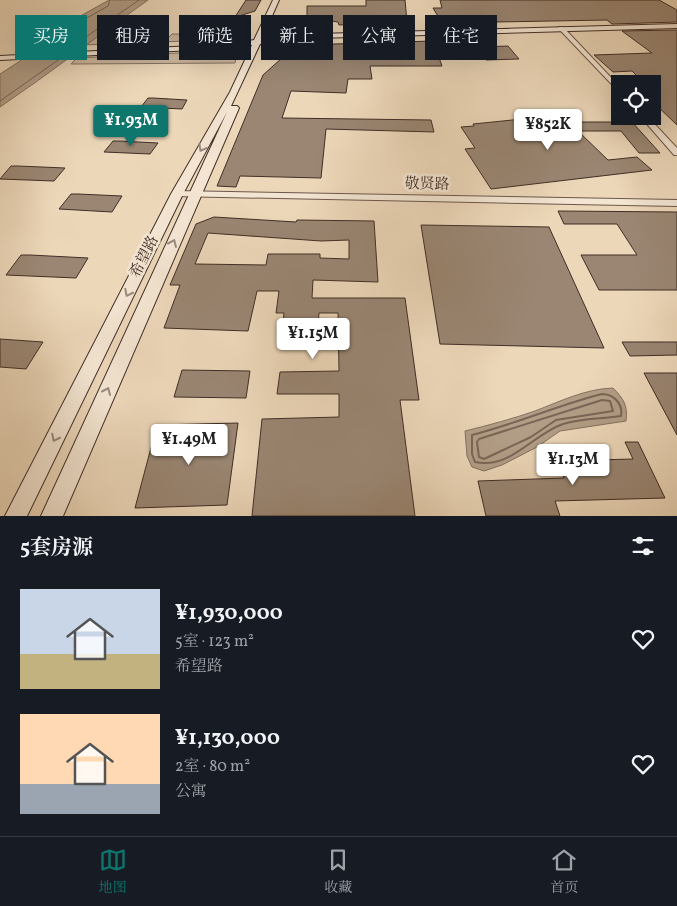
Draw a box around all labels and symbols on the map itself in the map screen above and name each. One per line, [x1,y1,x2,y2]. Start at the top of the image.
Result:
pin: ¥1.93M [90,104,172,147]
pin: ¥852K [513,108,583,151]
one-way arrow [199,143,209,152]
street label: 敬贤路 [404,174,450,196]
street label: 希望路 [125,232,165,282]
one-way arrow [167,239,178,248]
one-way arrow [124,287,134,296]
pin: ¥1.15M [272,318,354,360]
one-way arrow [101,387,112,396]
pin: ¥1.49M [148,424,230,466]
one-way arrow [51,433,61,442]
pin: ¥1.13M [532,444,614,486]

